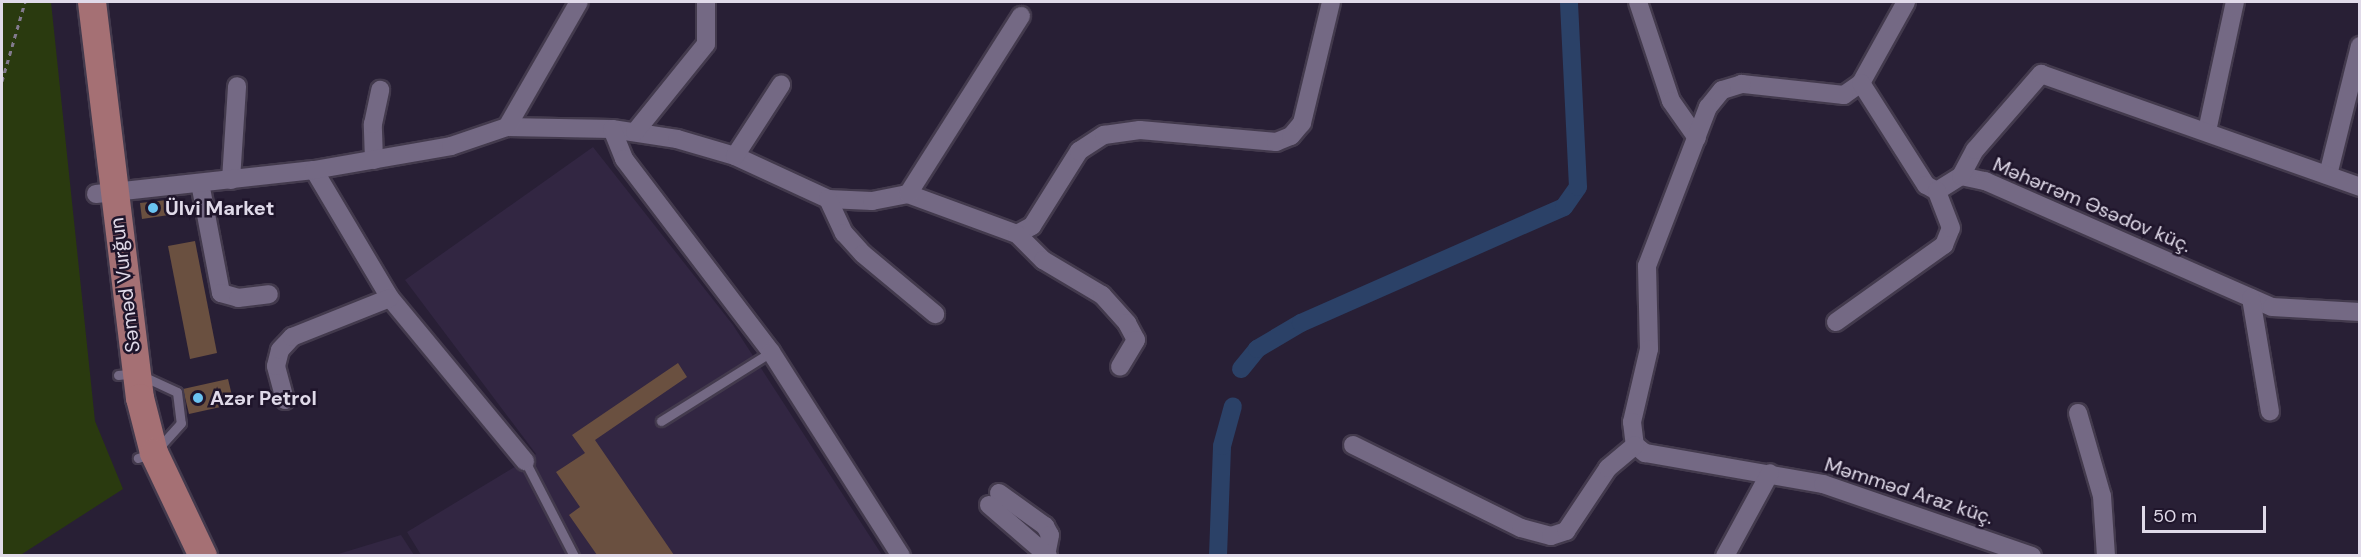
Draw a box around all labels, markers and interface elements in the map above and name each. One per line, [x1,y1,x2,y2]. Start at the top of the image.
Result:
street label: Məhərrəm Əsədov küç. [1989,152,2195,258]
place label: Ülvi Market [165,196,274,220]
marker: Ülvi Market [146,201,160,215]
street label: Səməd Vurğun [105,216,145,354]
place label: Azər Petrol [210,386,317,410]
marker: Azər Petrol [191,391,205,405]
street label: Məmməd Araz küç. [1822,452,1996,530]
scale bar [2145,494,2270,532]
text: 50 m [2153,504,2197,528]

